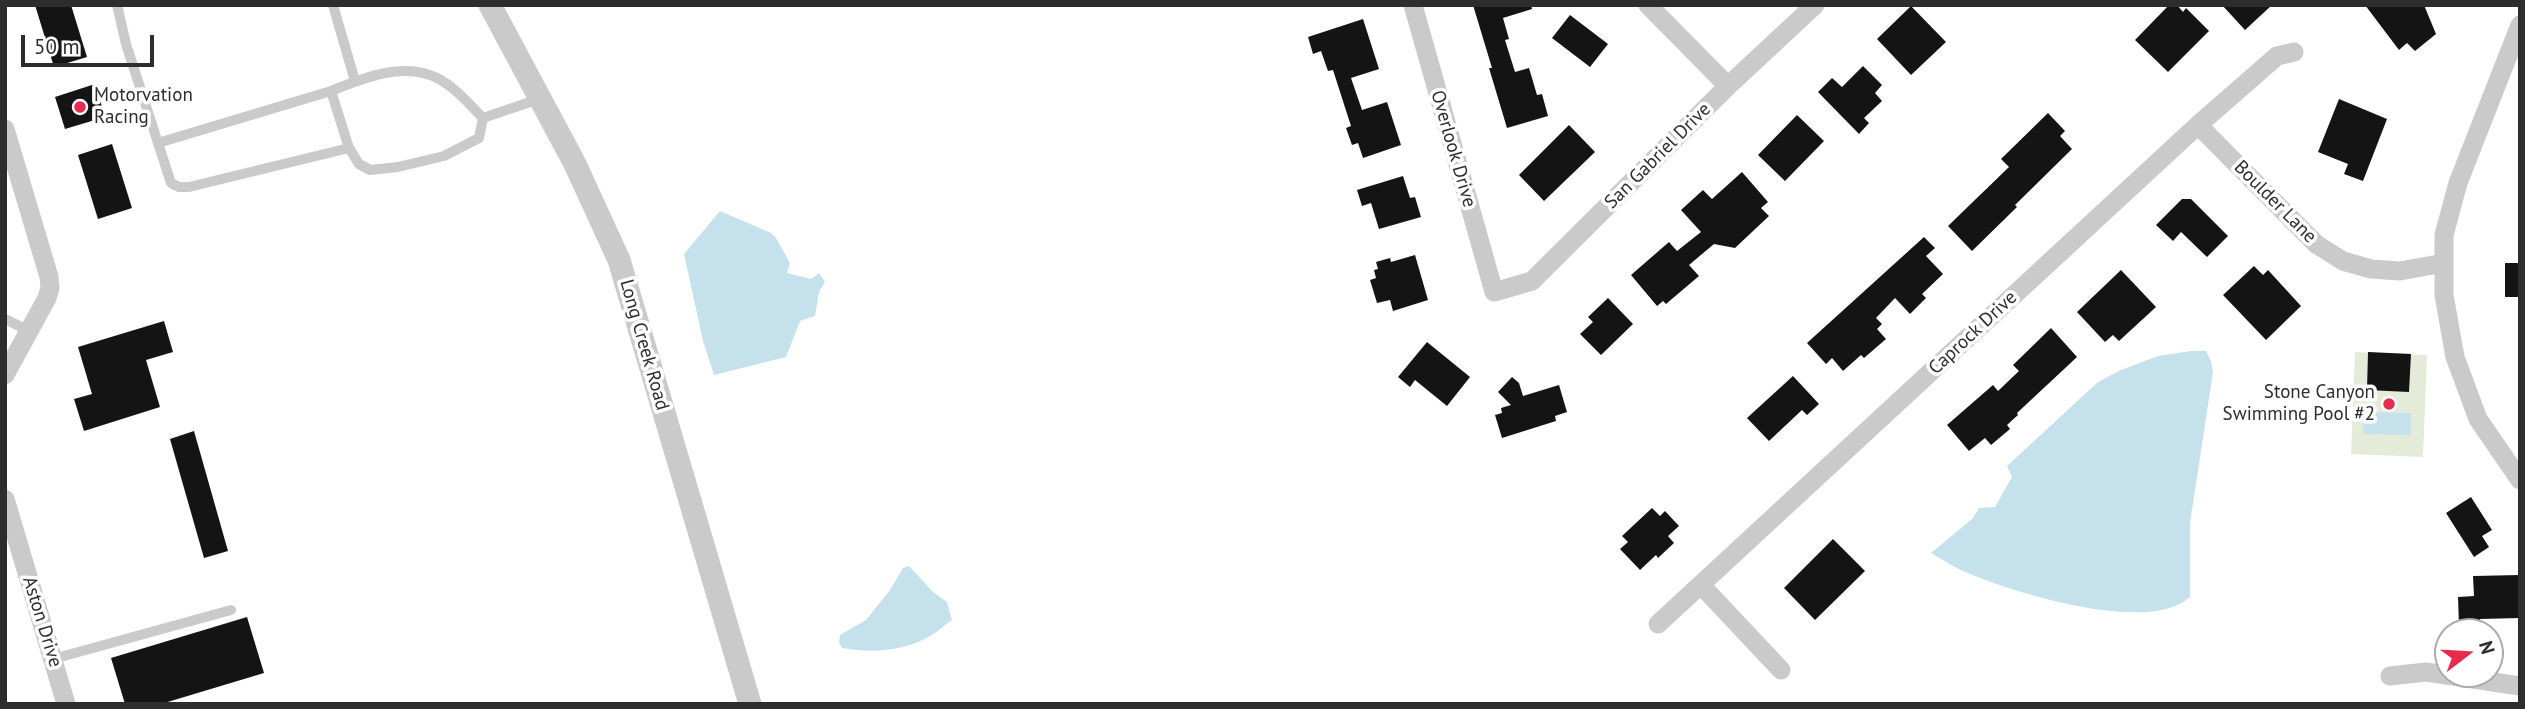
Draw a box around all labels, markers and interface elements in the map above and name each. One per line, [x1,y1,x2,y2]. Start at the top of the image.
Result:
scale bar [24,21,158,65]
text: 50 m [34,33,80,60]
place label: Motorvation Racing [94,85,193,129]
street label: Overlook Drive [1425,88,1481,210]
street label: San Gabriel Drive [1600,98,1716,214]
marker: Motorvation Racing [72,99,88,115]
street label: Boulder Lane [2229,156,2321,248]
street label: Long Creek Road [614,277,674,413]
street label: Caprock Drive [1924,286,2022,380]
place label: Stone Canyon Swimming Pool #2 [2223,382,2375,426]
marker: Stone Canyon Swimming Pool #2 [2381,396,2397,412]
street label: Aston Drive [17,574,67,670]
north arrow [2434,618,2504,688]
text: N [2474,638,2500,657]

